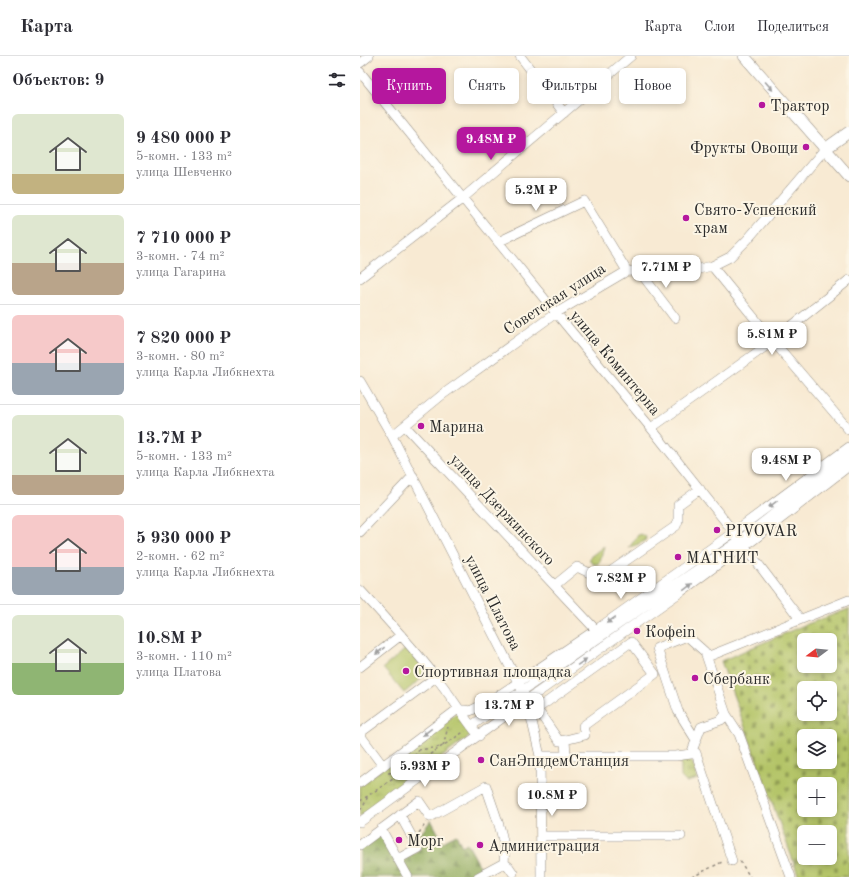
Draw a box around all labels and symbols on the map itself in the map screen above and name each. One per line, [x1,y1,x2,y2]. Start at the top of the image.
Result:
one-way arrow [765,80,774,91]
place label: Трактор [770,99,829,115]
marker: Трактор [757,100,767,110]
pin: 9.48M ₽ [454,127,528,161]
place label: Фрукты Овощи [690,141,798,157]
marker: Фрукты Овощи [801,142,811,152]
pin: 5.2M ₽ [503,178,569,212]
place label: Свято-Успенский храм [694,203,817,237]
marker: Свято-Успенский храм [681,213,691,223]
pin: 7.71M ₽ [629,255,703,289]
street label: Советская улица [501,261,609,338]
street label: улица Коминтерна [566,308,663,419]
pin: 5.81M ₽ [735,322,809,356]
place label: Марина [429,420,484,436]
marker: Марина [416,421,426,431]
pin: 9.48M ₽ [749,448,823,482]
street label: улица Дзержинского [446,452,557,569]
one-way arrow [768,500,779,508]
place label: PIVOVAR [725,524,797,540]
marker: PIVOVAR [712,525,722,535]
place label: МАГНИТ [686,551,758,567]
street label: улица Платова [461,552,523,653]
marker: МАГНИТ [673,552,683,562]
pin: 7.82M ₽ [584,566,658,600]
one-way arrow [683,583,693,591]
one-way arrow [605,615,616,624]
place label: Кофеin [645,625,696,641]
marker: Кофеin [632,626,642,636]
north arrow [797,633,837,673]
one-way arrow [375,646,386,655]
one-way arrow [577,658,587,666]
place label: Спортивная площадка [414,665,572,681]
marker: Спортивная площадка [401,666,411,676]
place label: Сбербанк [703,672,770,688]
marker: Сбербанк [690,673,700,683]
pin: 13.7M ₽ [472,693,546,727]
one-way arrow [422,728,432,736]
pin: 5.93M ₽ [388,754,462,788]
place label: СанЭпидемСтанция [489,754,629,770]
marker: СанЭпидемСтанция [476,755,486,765]
pin: 10.8M ₽ [515,783,589,817]
place label: Морг [407,834,444,850]
marker: Морг [394,835,404,845]
place label: Администрация [488,839,600,855]
marker: Администрация [475,840,485,850]

